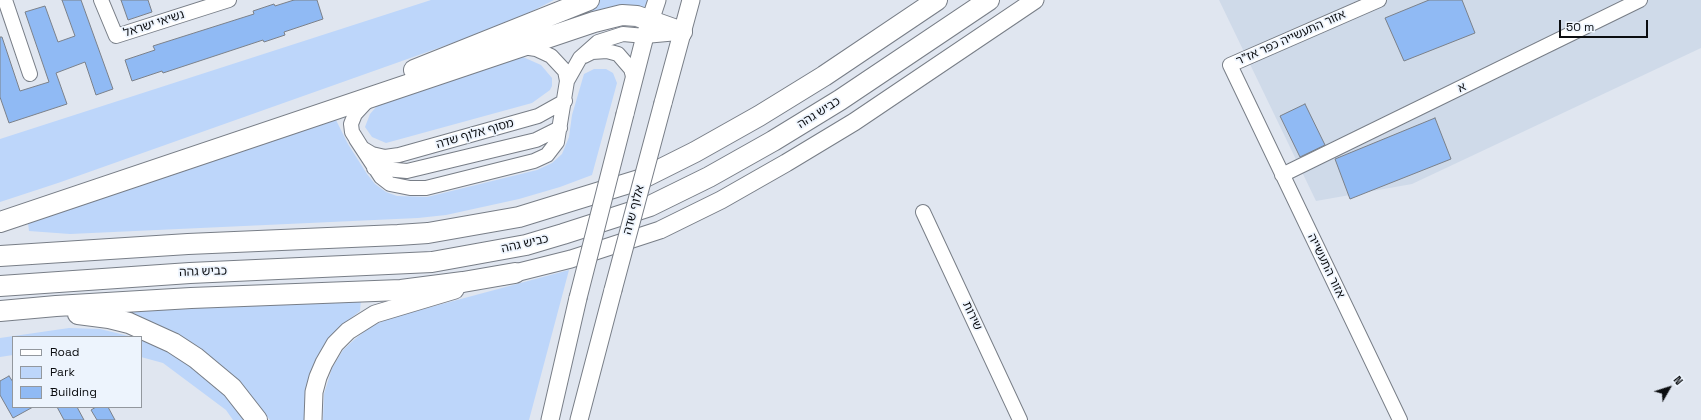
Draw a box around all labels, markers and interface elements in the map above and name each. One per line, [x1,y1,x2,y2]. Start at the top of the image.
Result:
street label: נשיאי ישראל [122,7,186,41]
street label: אזור התעשייה כפר אז"ר [1234,7,1348,69]
scale bar [1561,12,1650,38]
text: 50 m [1566,19,1594,35]
street label: א [1455,80,1469,96]
street label: כביש גהה [795,94,843,132]
street label: מסוף אלוף שדה [435,116,515,152]
street label: אלוף שדה [621,184,647,236]
street label: אזור התעשייה [1304,231,1348,301]
street label: כביש גהה [500,232,550,256]
street label: כביש גהה [179,264,227,280]
street label: שירות [959,299,985,333]
legend [12,336,142,408]
text: Road [50,344,79,360]
text: Park [50,364,75,380]
north arrow [1649,368,1689,408]
text: N [1671,373,1686,388]
text: Building [50,384,97,400]

